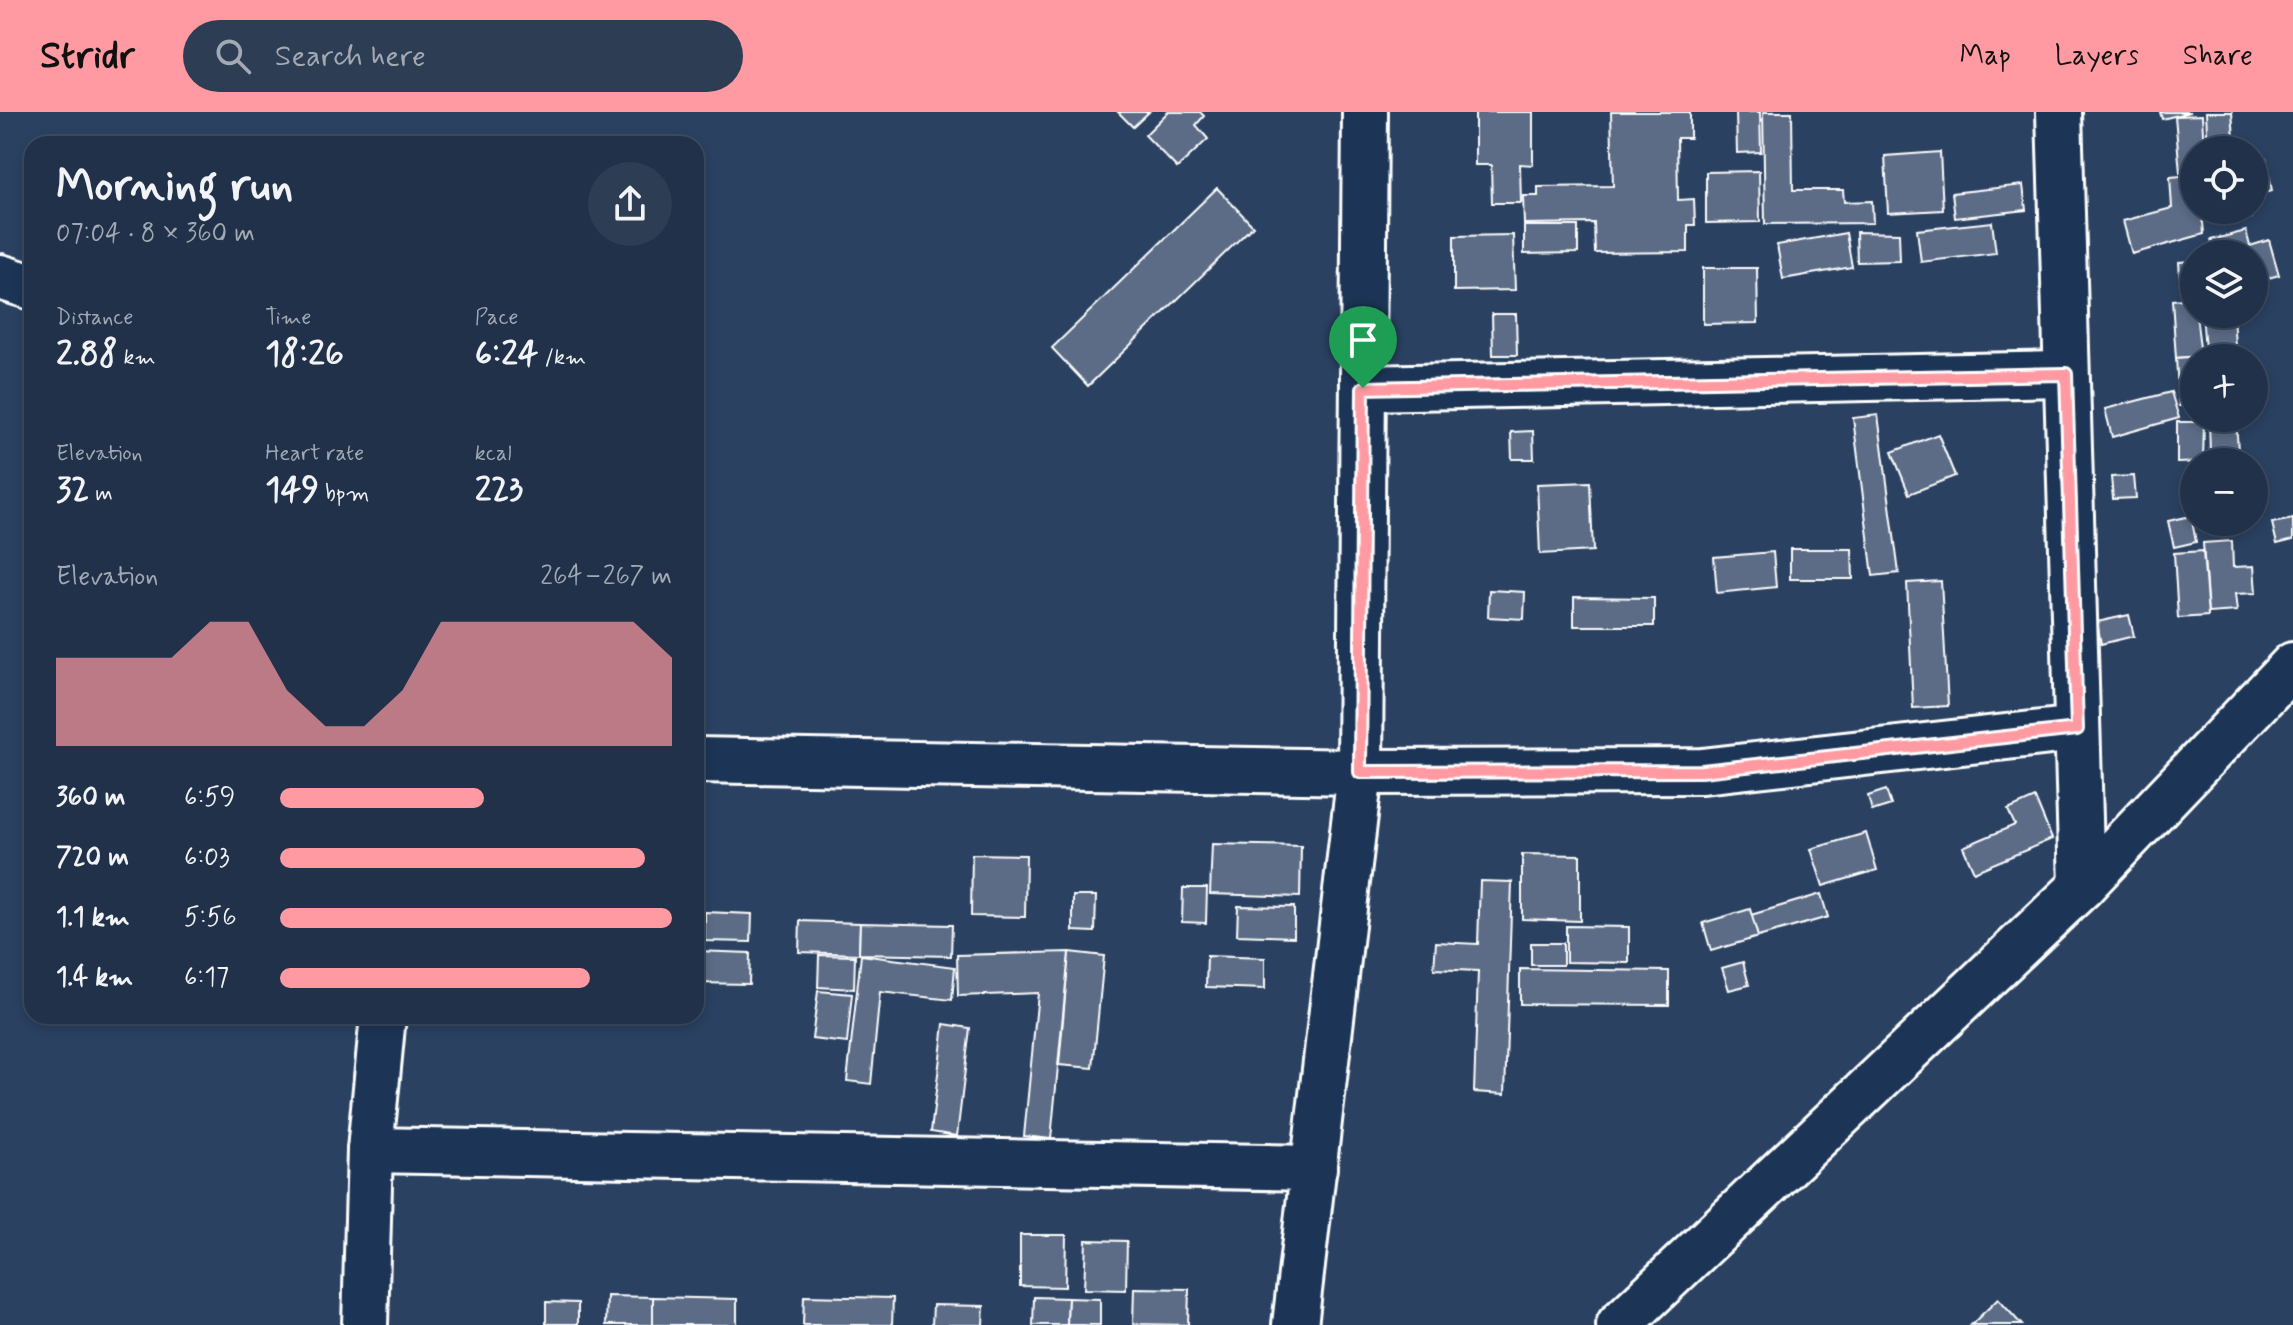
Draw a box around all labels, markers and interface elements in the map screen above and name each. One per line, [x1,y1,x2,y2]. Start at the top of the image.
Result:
search box [183,20,743,92]
text: Stridr [40,32,135,81]
icon: search [211,34,255,78]
text: Search here [275,37,426,76]
text: Map [1960,38,2011,75]
text: Layers [2055,38,2139,75]
text: Share [2183,38,2253,75]
map controls [2180,136,2268,536]
button: locate [2180,136,2268,224]
text: Morning run [56,158,293,216]
button: share [588,162,672,246]
text: 07:04 · 8 × 360 m [56,217,255,251]
button: layers [2180,240,2268,328]
text: Distance [56,304,133,332]
text: Time [265,304,311,332]
text: Pace [475,304,518,332]
pin [1329,306,1397,388]
icon: arrive [1341,318,1385,362]
text: 2.88 [56,332,118,377]
text: 18:26 [265,332,344,377]
text: 6:24 [475,332,538,377]
text: km [118,344,156,372]
text: /km [538,344,586,372]
button: + [2180,344,2268,432]
text: Elevation [56,440,143,468]
text: Heart rate [265,440,364,468]
text: kcal [475,440,512,468]
button: − [2180,448,2268,536]
text: 32 [56,468,89,513]
text: 149 [265,468,319,513]
text: 223 [475,468,523,513]
text: m [89,480,113,508]
text: bpm [319,480,369,508]
text: Elevation [56,560,158,594]
text: 264–267 m [540,560,672,594]
text: 360 m [56,781,125,815]
text: 6:59 [184,781,235,815]
text: 720 m [56,841,129,875]
text: 6:03 [184,841,230,875]
text: 1.1 km [56,901,130,935]
text: 5:56 [184,901,237,935]
text: 1.4 km [56,961,133,995]
text: 6:17 [184,961,229,995]

